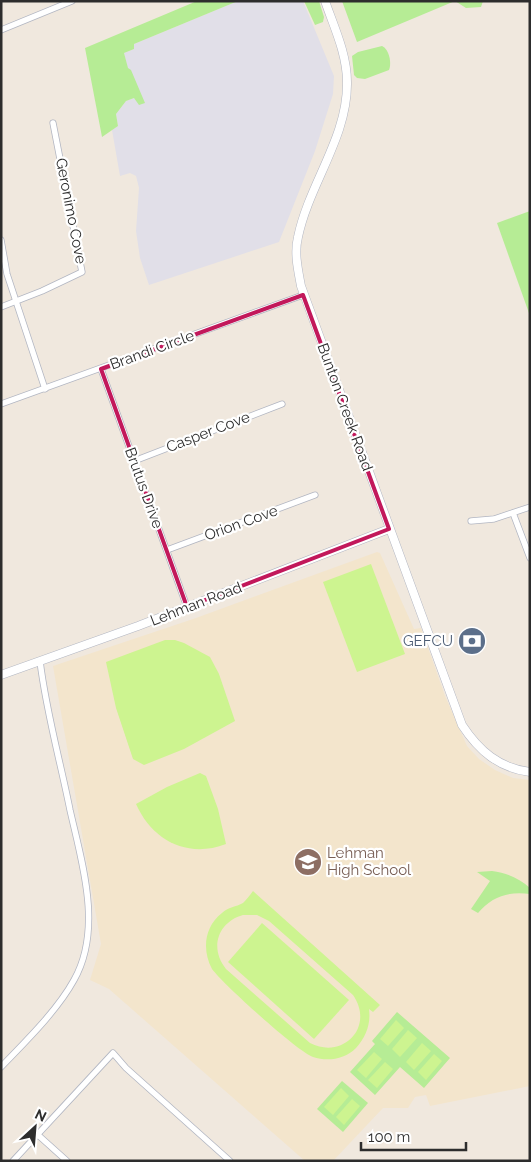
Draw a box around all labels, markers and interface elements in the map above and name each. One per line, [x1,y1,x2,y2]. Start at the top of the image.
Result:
street label: Geronimo Cove [52,157,90,266]
street label: Brandi Circle [107,326,197,374]
street label: Bunton Creek Road [314,341,376,473]
street label: Casper Cove [164,408,252,456]
street label: Brutus Drive [121,445,167,531]
street label: Orion Cove [202,501,280,545]
street label: Lehman Road [148,578,244,630]
bank icon: GEFCU [457,626,487,656]
place label: GEFCU [403,632,453,650]
place label: Lehman High School [327,844,412,879]
school or university icon: Lehman High School [293,847,323,877]
north arrow [10,1102,60,1152]
text: N [32,1106,49,1125]
scale bar [361,1120,466,1152]
text: 100 m [368,1128,410,1146]

